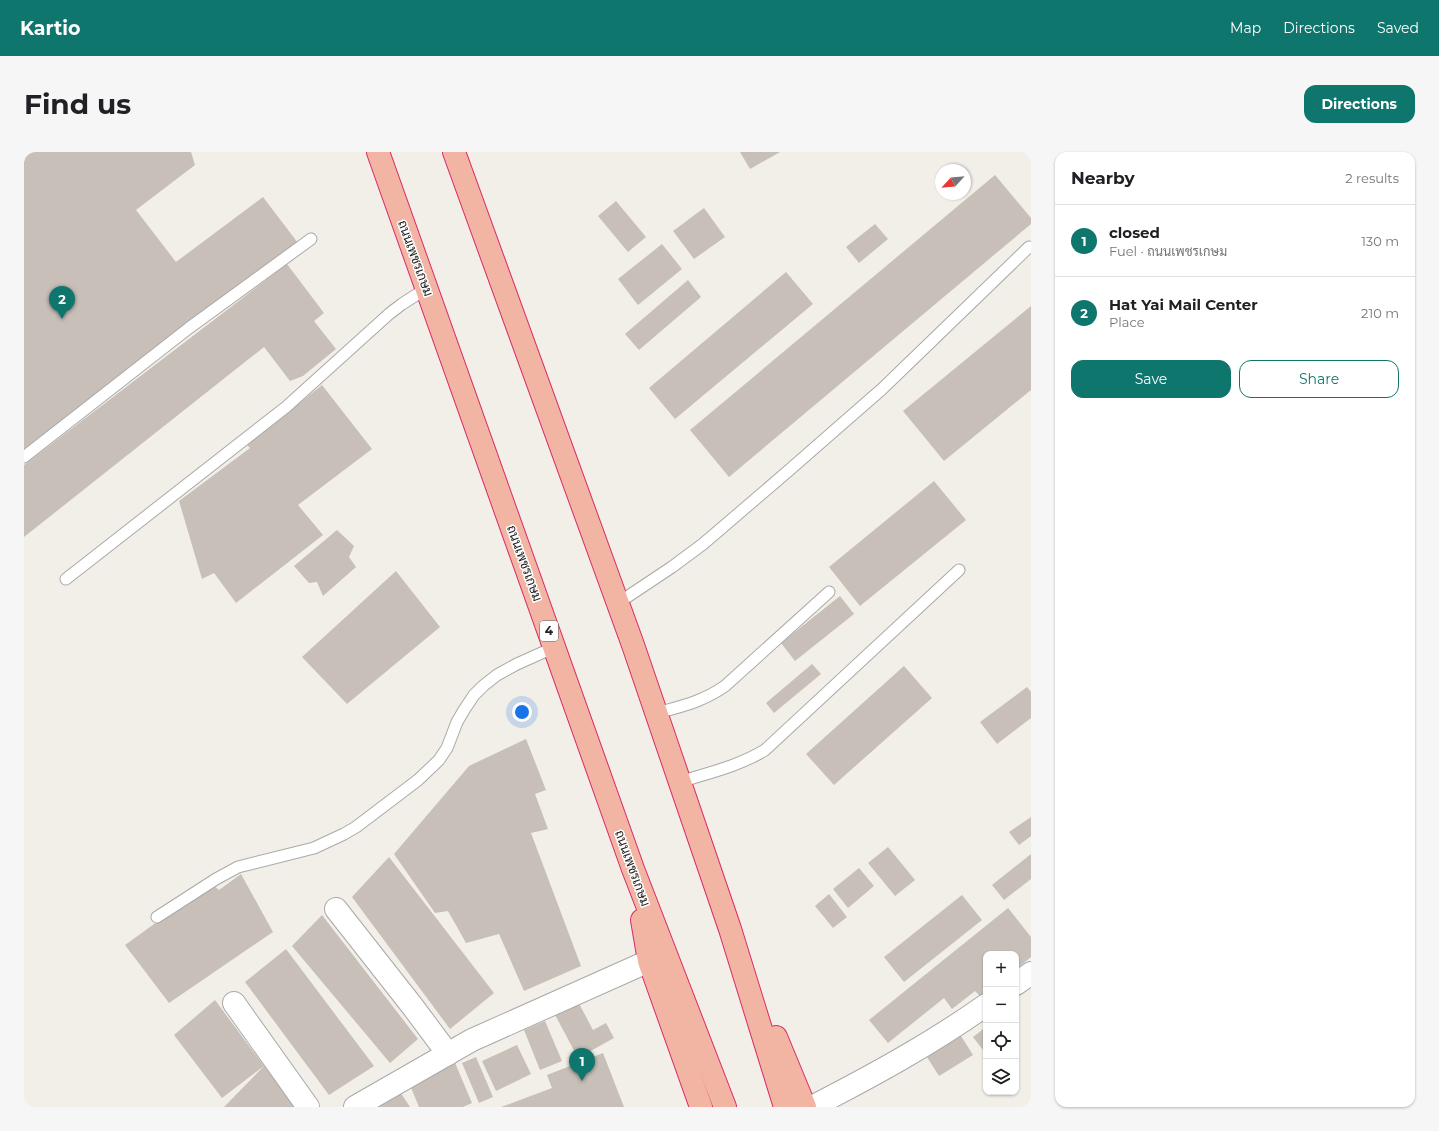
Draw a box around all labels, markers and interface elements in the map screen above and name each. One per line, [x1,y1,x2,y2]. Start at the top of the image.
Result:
text: Kartio [20,17,80,40]
text: Map [1230,19,1261,37]
text: Directions [1283,19,1355,37]
text: Saved [1377,19,1419,37]
button: Directions [1304,85,1415,123]
text: Find us [24,87,131,121]
north arrow [935,164,971,200]
text: Nearby [1071,168,1135,188]
text: 2 results [1345,170,1399,186]
street label: ถนนเพชรเกษม [395,218,437,298]
text: closed [1109,223,1160,242]
text: 1 [1081,233,1087,249]
text: 130 m [1361,233,1399,249]
text: Fuel · ถนนเพชรเกษม [1109,243,1227,259]
pin: 2 [49,286,75,319]
text: Hat Yai Mail Center [1109,295,1258,314]
text: 2 [1080,305,1088,321]
text: 210 m [1361,305,1399,321]
text: Place [1109,314,1145,330]
button: Save [1071,360,1231,398]
button: Share [1239,360,1399,398]
street label: ถนนเพชรเกษม [504,523,546,603]
road number: 4 [540,621,558,641]
your location [512,702,532,722]
street label: ถนนเพชรเกษม [612,828,654,908]
map controls [983,951,1019,1095]
button: + [983,951,1019,987]
button: − [983,987,1019,1023]
button: locate [983,1023,1019,1059]
pin: 1 [569,1048,595,1081]
button: layers [983,1059,1019,1095]

